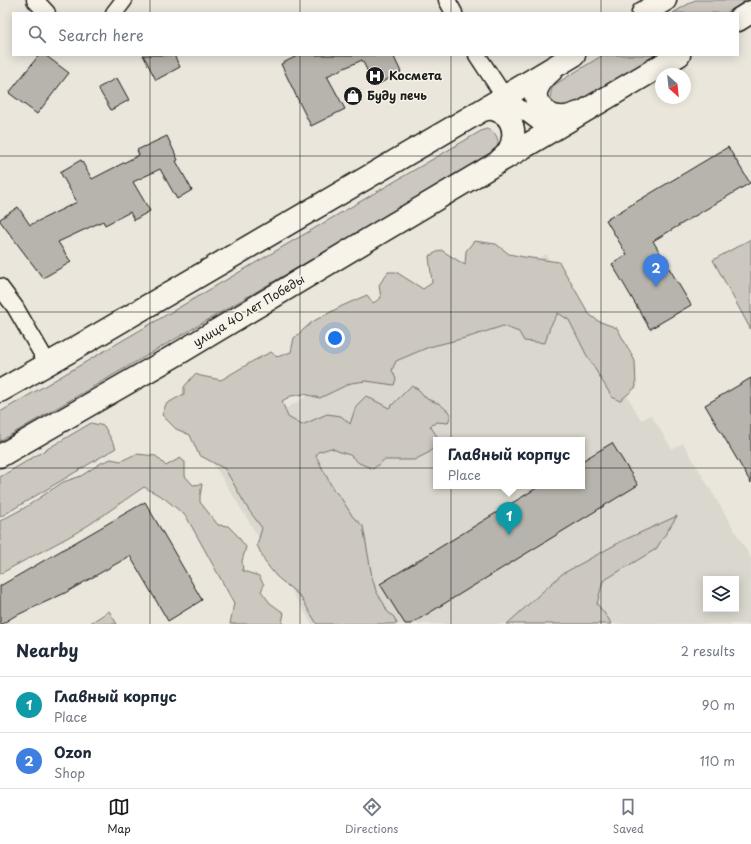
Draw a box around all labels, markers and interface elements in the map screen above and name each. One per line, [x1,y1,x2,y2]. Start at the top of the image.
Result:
search box [12,12,739,56]
icon: search [26,23,48,45]
text: Search here [58,23,144,46]
hospital icon: Космета [364,65,386,87]
place label: Космета [389,66,443,84]
north arrow [655,68,691,104]
shop icon: Буду печь [342,85,364,107]
place label: Буду печь [367,86,427,104]
pin: 2 [643,254,669,287]
street label: улица 40 лет Победы [189,270,308,351]
your location [325,328,345,348]
popup [433,437,585,489]
text: Главный корпус [448,442,570,465]
text: Place [448,465,481,484]
pin: 1 [496,502,522,535]
map controls [703,576,739,612]
button: layers [703,576,739,612]
text: Nearby [16,637,78,663]
text: 2 results [681,641,735,660]
text: Главный корпус [54,684,177,707]
text: 1 [26,695,32,714]
text: 90 m [702,695,735,714]
text: Place [54,707,87,726]
text: Ozon [54,740,92,763]
text: 2 [24,751,34,770]
text: 110 m [700,751,735,770]
text: Shop [54,763,85,782]
tab: Map [107,796,131,837]
tab: Directions [345,796,398,837]
tab: Saved [613,796,644,837]

